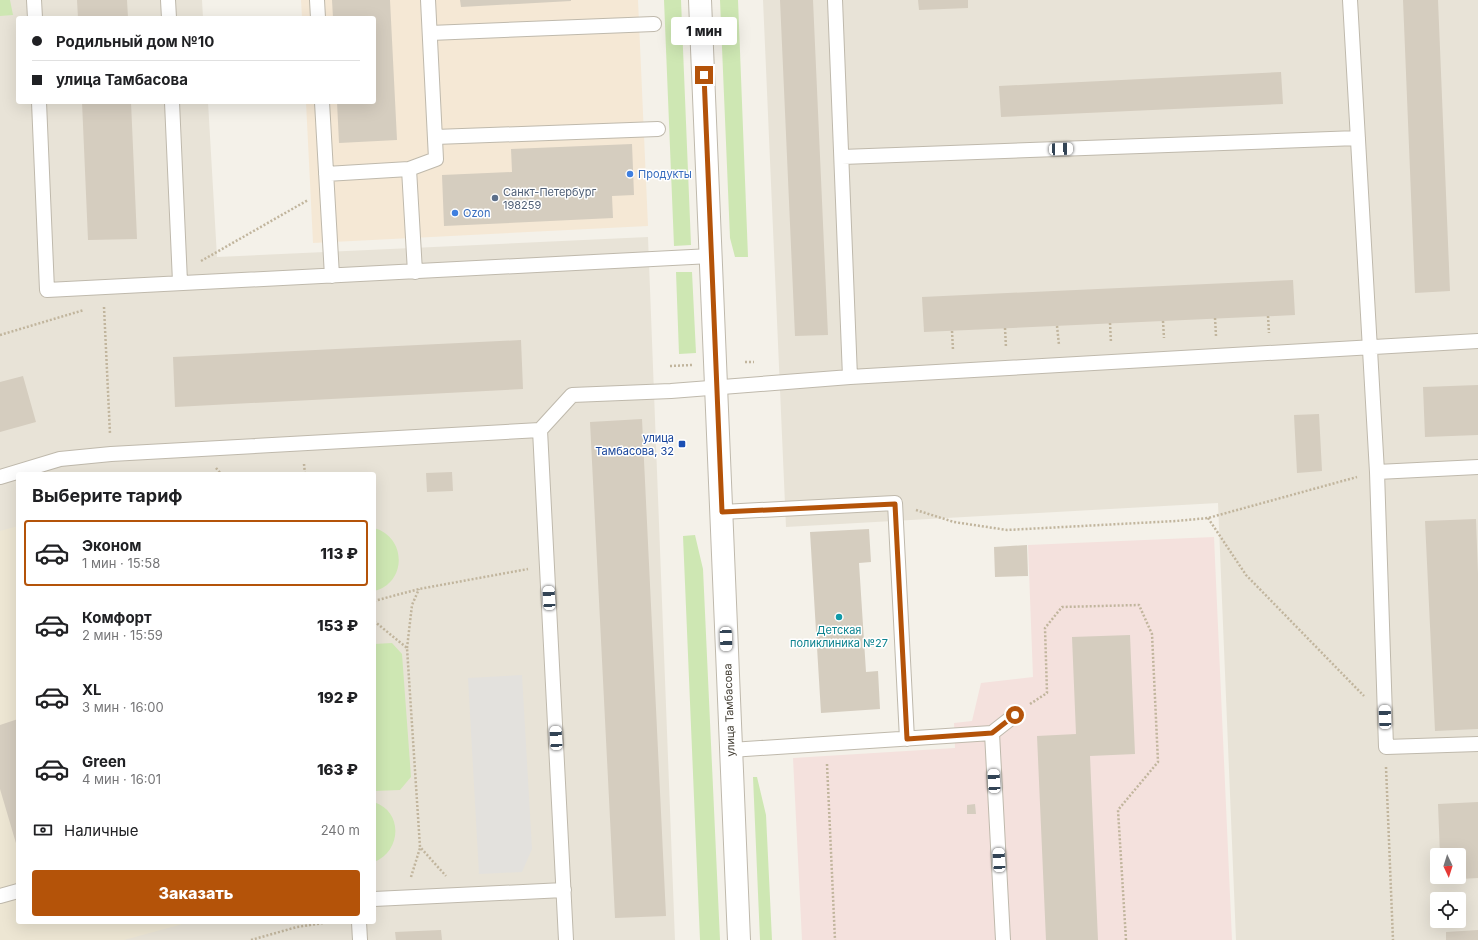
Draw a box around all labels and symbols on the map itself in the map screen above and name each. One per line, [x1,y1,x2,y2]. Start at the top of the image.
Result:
callout: 1 мин [671,17,737,45]
route end [695,66,713,84]
car [1049,143,1073,155]
place label: Продукты [638,167,692,181]
marker: Продукты [625,169,635,179]
place label: Санкт-Петербург 198259 [503,185,597,212]
marker: Санкт-Петербург 198259 [490,193,500,203]
place label: Ozon [463,206,490,220]
marker: Ozon [450,208,460,218]
place label: улица Тамбасова, 32 [595,431,674,458]
marker: улица Тамбасова, 32 [677,439,687,449]
car [542,586,556,610]
marker: Детская поликлиника №27 [834,612,844,622]
place label: Детская поликлиника №27 [790,623,888,650]
car [720,627,732,651]
street label: улица Тамбасова [720,663,738,757]
car [1379,705,1391,729]
route start [1006,706,1024,724]
car [549,726,563,750]
car [987,769,1001,793]
car [992,848,1006,872]
north arrow [1430,848,1466,884]

